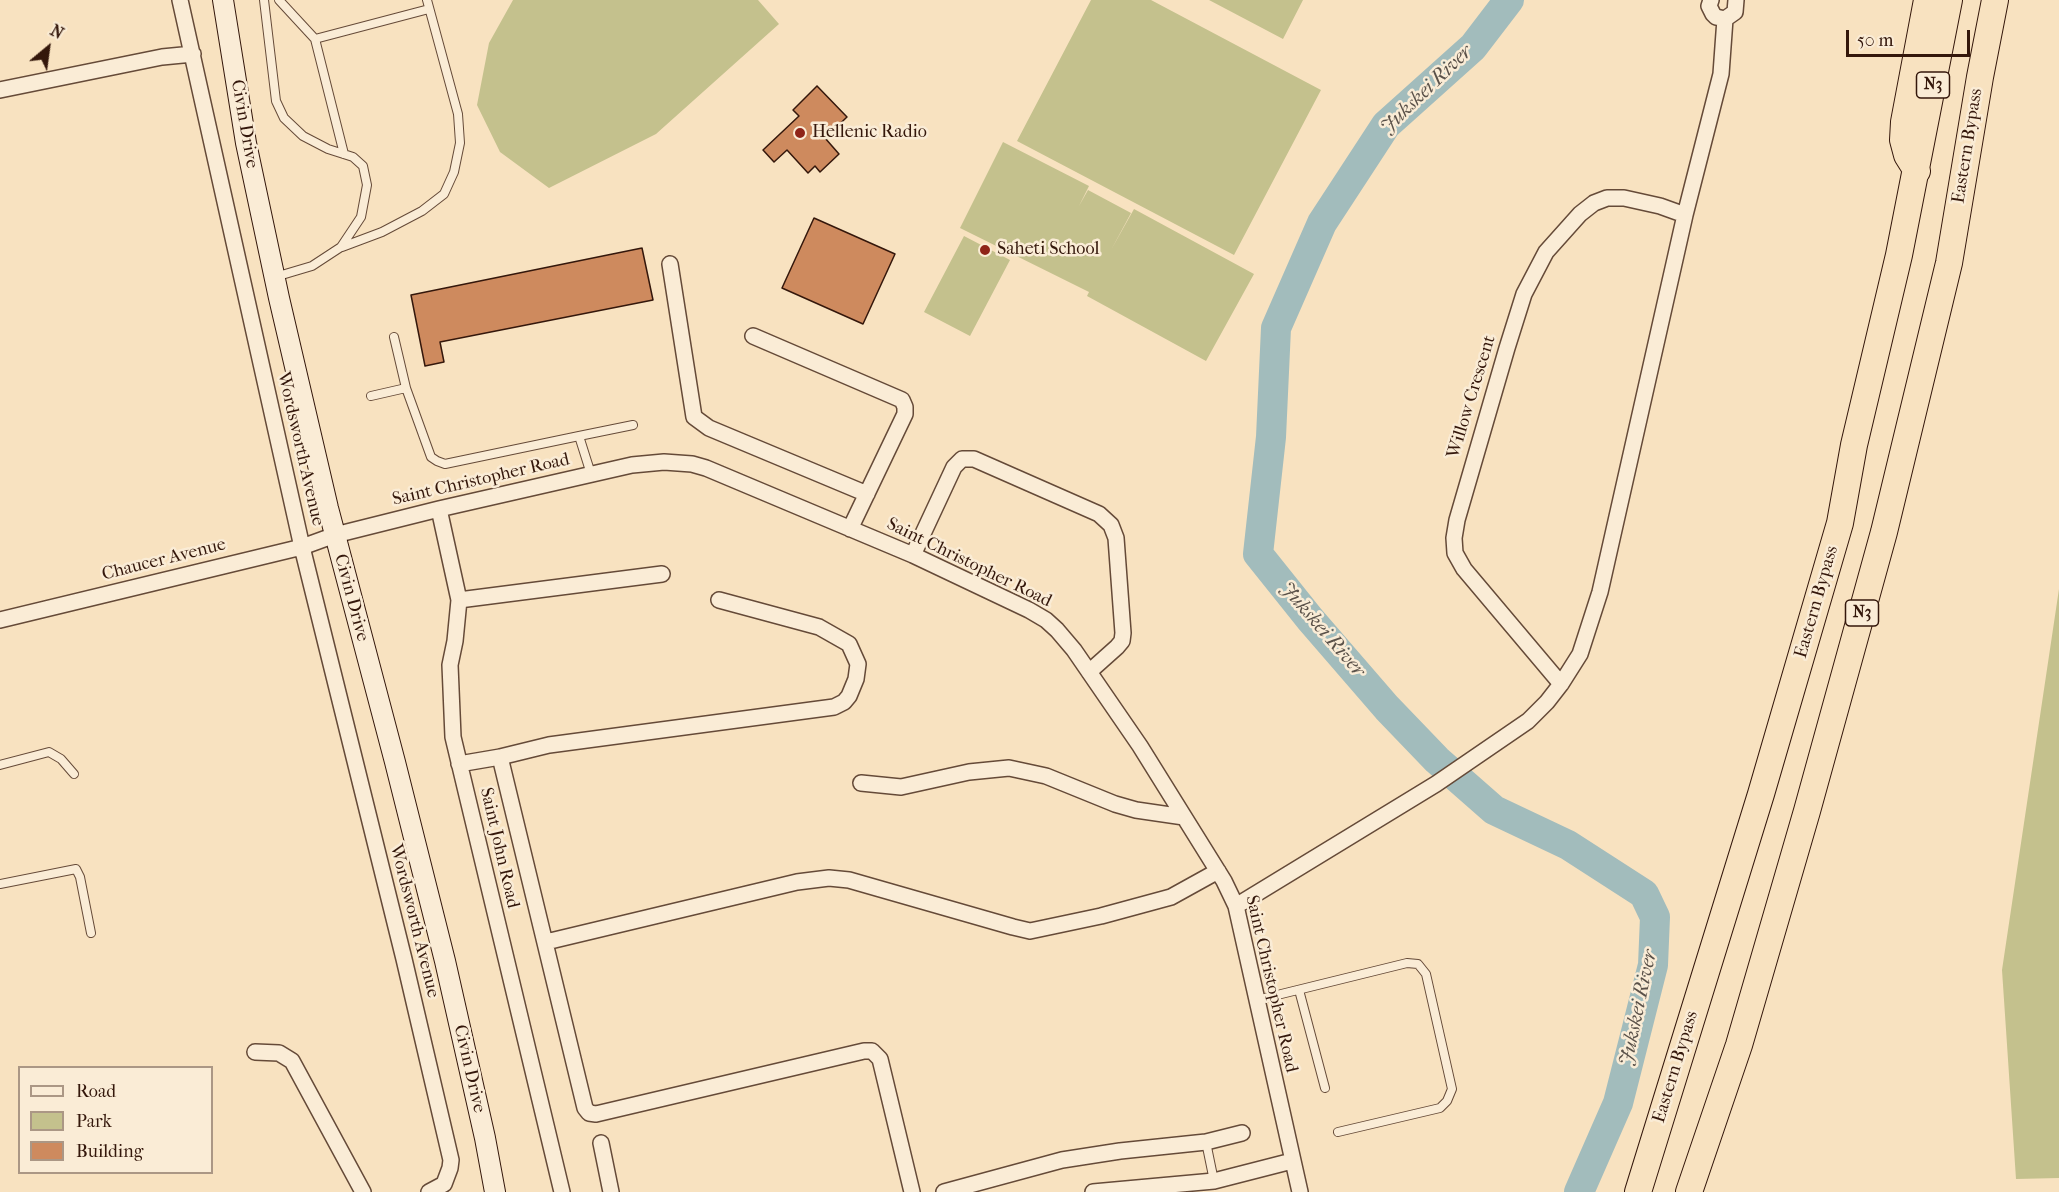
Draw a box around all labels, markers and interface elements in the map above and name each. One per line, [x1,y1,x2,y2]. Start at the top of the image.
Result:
north arrow [18,18,78,78]
scale bar [1849,18,1974,56]
text: N [47,21,67,43]
text: 50 m [1857,30,1893,51]
water label: Jukskei River [1376,40,1478,140]
road number: N3 [1916,72,1950,98]
street label: Civin Drive [226,78,262,170]
street label: Eastern Bypass [1948,87,1988,205]
place label: Hellenic Radio [812,122,927,144]
marker: Hellenic Radio [793,126,807,140]
place label: Saheti School [997,239,1099,261]
marker: Saheti School [978,243,992,257]
street label: Willow Crescent [1443,333,1501,461]
street label: Wordsworth Avenue [272,370,328,528]
street label: Saint Christopher Road [390,449,572,511]
street label: Saint Christopher Road [883,514,1055,612]
street label: Chaucer Avenue [100,534,228,586]
street label: Eastern Bypass [1791,543,1843,661]
street label: Civin Drive [329,552,373,644]
water label: Jukskei River [1274,578,1370,682]
road number: N3 [1846,600,1878,626]
street label: Saint John Road [475,785,523,911]
street label: Wordsworth Avenue [384,842,444,1000]
street label: Saint Christopher Road [1240,893,1302,1075]
water label: Jukskei River [1615,948,1663,1068]
street label: Eastern Bypass [1649,1008,1703,1126]
street label: Civin Drive [448,1023,490,1115]
legend [18,1066,213,1174]
text: Road [76,1081,116,1102]
text: Park [76,1111,112,1132]
text: Building [76,1141,143,1162]

